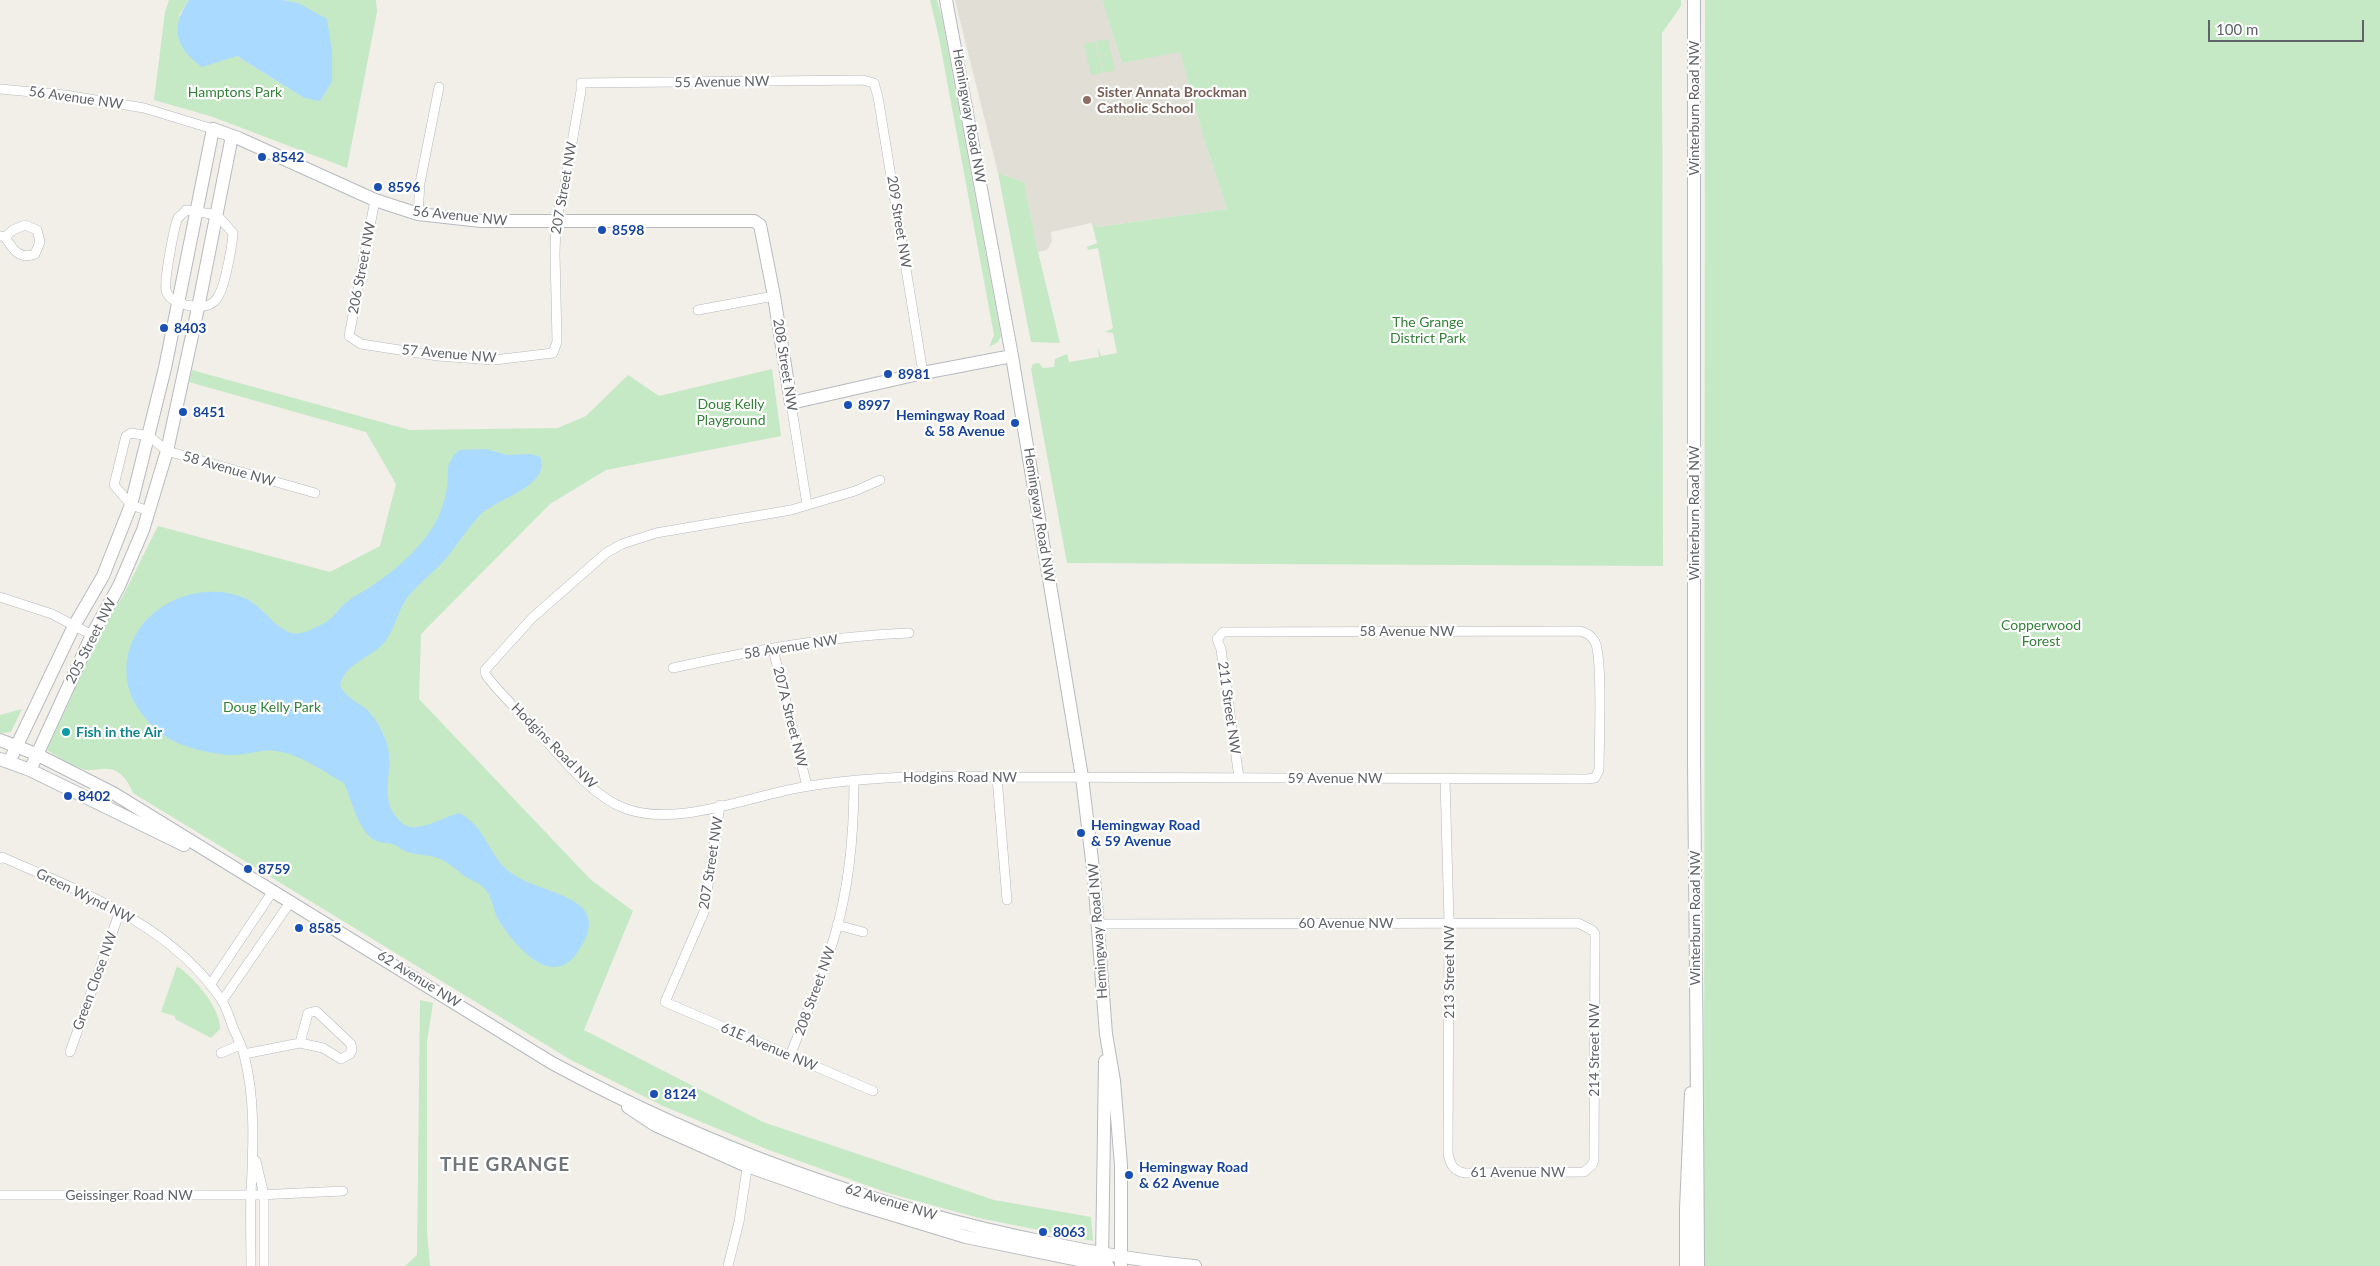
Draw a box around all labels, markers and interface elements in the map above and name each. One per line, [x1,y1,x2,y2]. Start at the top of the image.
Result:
scale bar [2210,10,2366,42]
text: 100 m [2216,20,2258,38]
street label: Winterburn Road NW [1686,41,1702,175]
street label: Hemingway Road NW [949,47,989,185]
street label: 55 Avenue NW [674,73,770,91]
street label: 56 Avenue NW [28,83,124,113]
park label: Hamptons Park [188,84,282,100]
place label: Sister Annata Brockman Catholic School [1097,84,1247,116]
marker: Sister Annata Brockman Catholic School [1081,94,1093,106]
street label: 207 Street NW [548,140,580,236]
place label: 8542 [272,149,304,165]
marker: 8542 [256,151,268,163]
street label: 209 Street NW [883,174,915,270]
place label: 8596 [388,179,420,195]
marker: 8596 [372,181,384,193]
street label: 56 Avenue NW [412,203,508,229]
street label: 206 Street NW [345,220,379,316]
place label: 8598 [612,222,644,238]
marker: 8598 [596,224,608,236]
park label: The Grange District Park [1390,314,1466,347]
street label: 208 Street NW [769,317,801,413]
place label: 8403 [174,320,206,336]
marker: 8403 [158,322,170,334]
street label: 57 Avenue NW [401,341,497,367]
place label: 8981 [898,366,930,382]
marker: 8981 [882,368,894,380]
park label: Doug Kelly Playground [696,396,766,428]
place label: 8997 [858,397,890,413]
marker: 8997 [842,399,854,411]
place label: 8451 [193,404,225,420]
marker: 8451 [177,406,189,418]
place label: Hemingway Road & 58 Avenue [896,407,1005,440]
marker: Hemingway Road & 58 Avenue [1009,417,1021,429]
street label: Hemingway Road NW [1020,446,1058,584]
street label: Winterburn Road NW [1686,446,1702,580]
street label: 58 Avenue NW [181,448,277,490]
street label: 205 Street NW [62,595,120,687]
park label: Copperwood Forest [2001,617,2081,650]
street label: 58 Avenue NW [1360,623,1454,639]
street label: 58 Avenue NW [743,631,839,663]
street label: 211 Street NW [1214,660,1244,756]
street label: 207A Street NW [769,665,811,769]
park label: Doug Kelly Park [223,699,321,715]
street label: Hodgins Road NW [508,700,600,792]
place label: Fish in the Air [76,724,162,740]
marker: Fish in the Air [60,726,72,738]
street label: Hodgins Road NW [903,769,1017,785]
street label: 59 Avenue NW [1288,770,1382,786]
place label: 8402 [78,788,110,804]
marker: 8402 [62,790,74,802]
street label: 207 Street NW [695,815,727,911]
place label: Hemingway Road & 59 Avenue [1091,817,1200,850]
marker: Hemingway Road & 59 Avenue [1075,827,1087,839]
street label: Winterburn Road NW [1687,851,1703,985]
place label: 8759 [258,861,290,877]
marker: 8759 [242,863,254,875]
street label: Hemingway Road NW [1085,863,1111,999]
street label: Green Wynd NW [33,865,137,927]
street label: 60 Avenue NW [1299,915,1393,931]
place label: 8585 [309,920,341,936]
marker: 8585 [293,922,305,934]
street label: 213 Street NW [1441,925,1457,1019]
street label: Green Close NW [69,929,121,1033]
street label: 208 Street NW [791,944,839,1038]
street label: 62 Avenue NW [374,947,464,1011]
street label: 214 Street NW [1586,1003,1602,1097]
street label: 61E Avenue NW [718,1019,820,1075]
place label: 8124 [664,1086,696,1102]
marker: 8124 [648,1088,660,1100]
district label: THE GRANGE [439,1154,571,1176]
place label: Hemingway Road & 62 Avenue [1139,1159,1248,1192]
street label: 61 Avenue NW [1471,1164,1565,1180]
marker: Hemingway Road & 62 Avenue [1123,1169,1135,1181]
street label: 62 Avenue NW [843,1180,939,1224]
street label: Geissinger Road NW [65,1187,193,1203]
place label: 8063 [1053,1224,1085,1240]
marker: 8063 [1037,1226,1049,1238]

